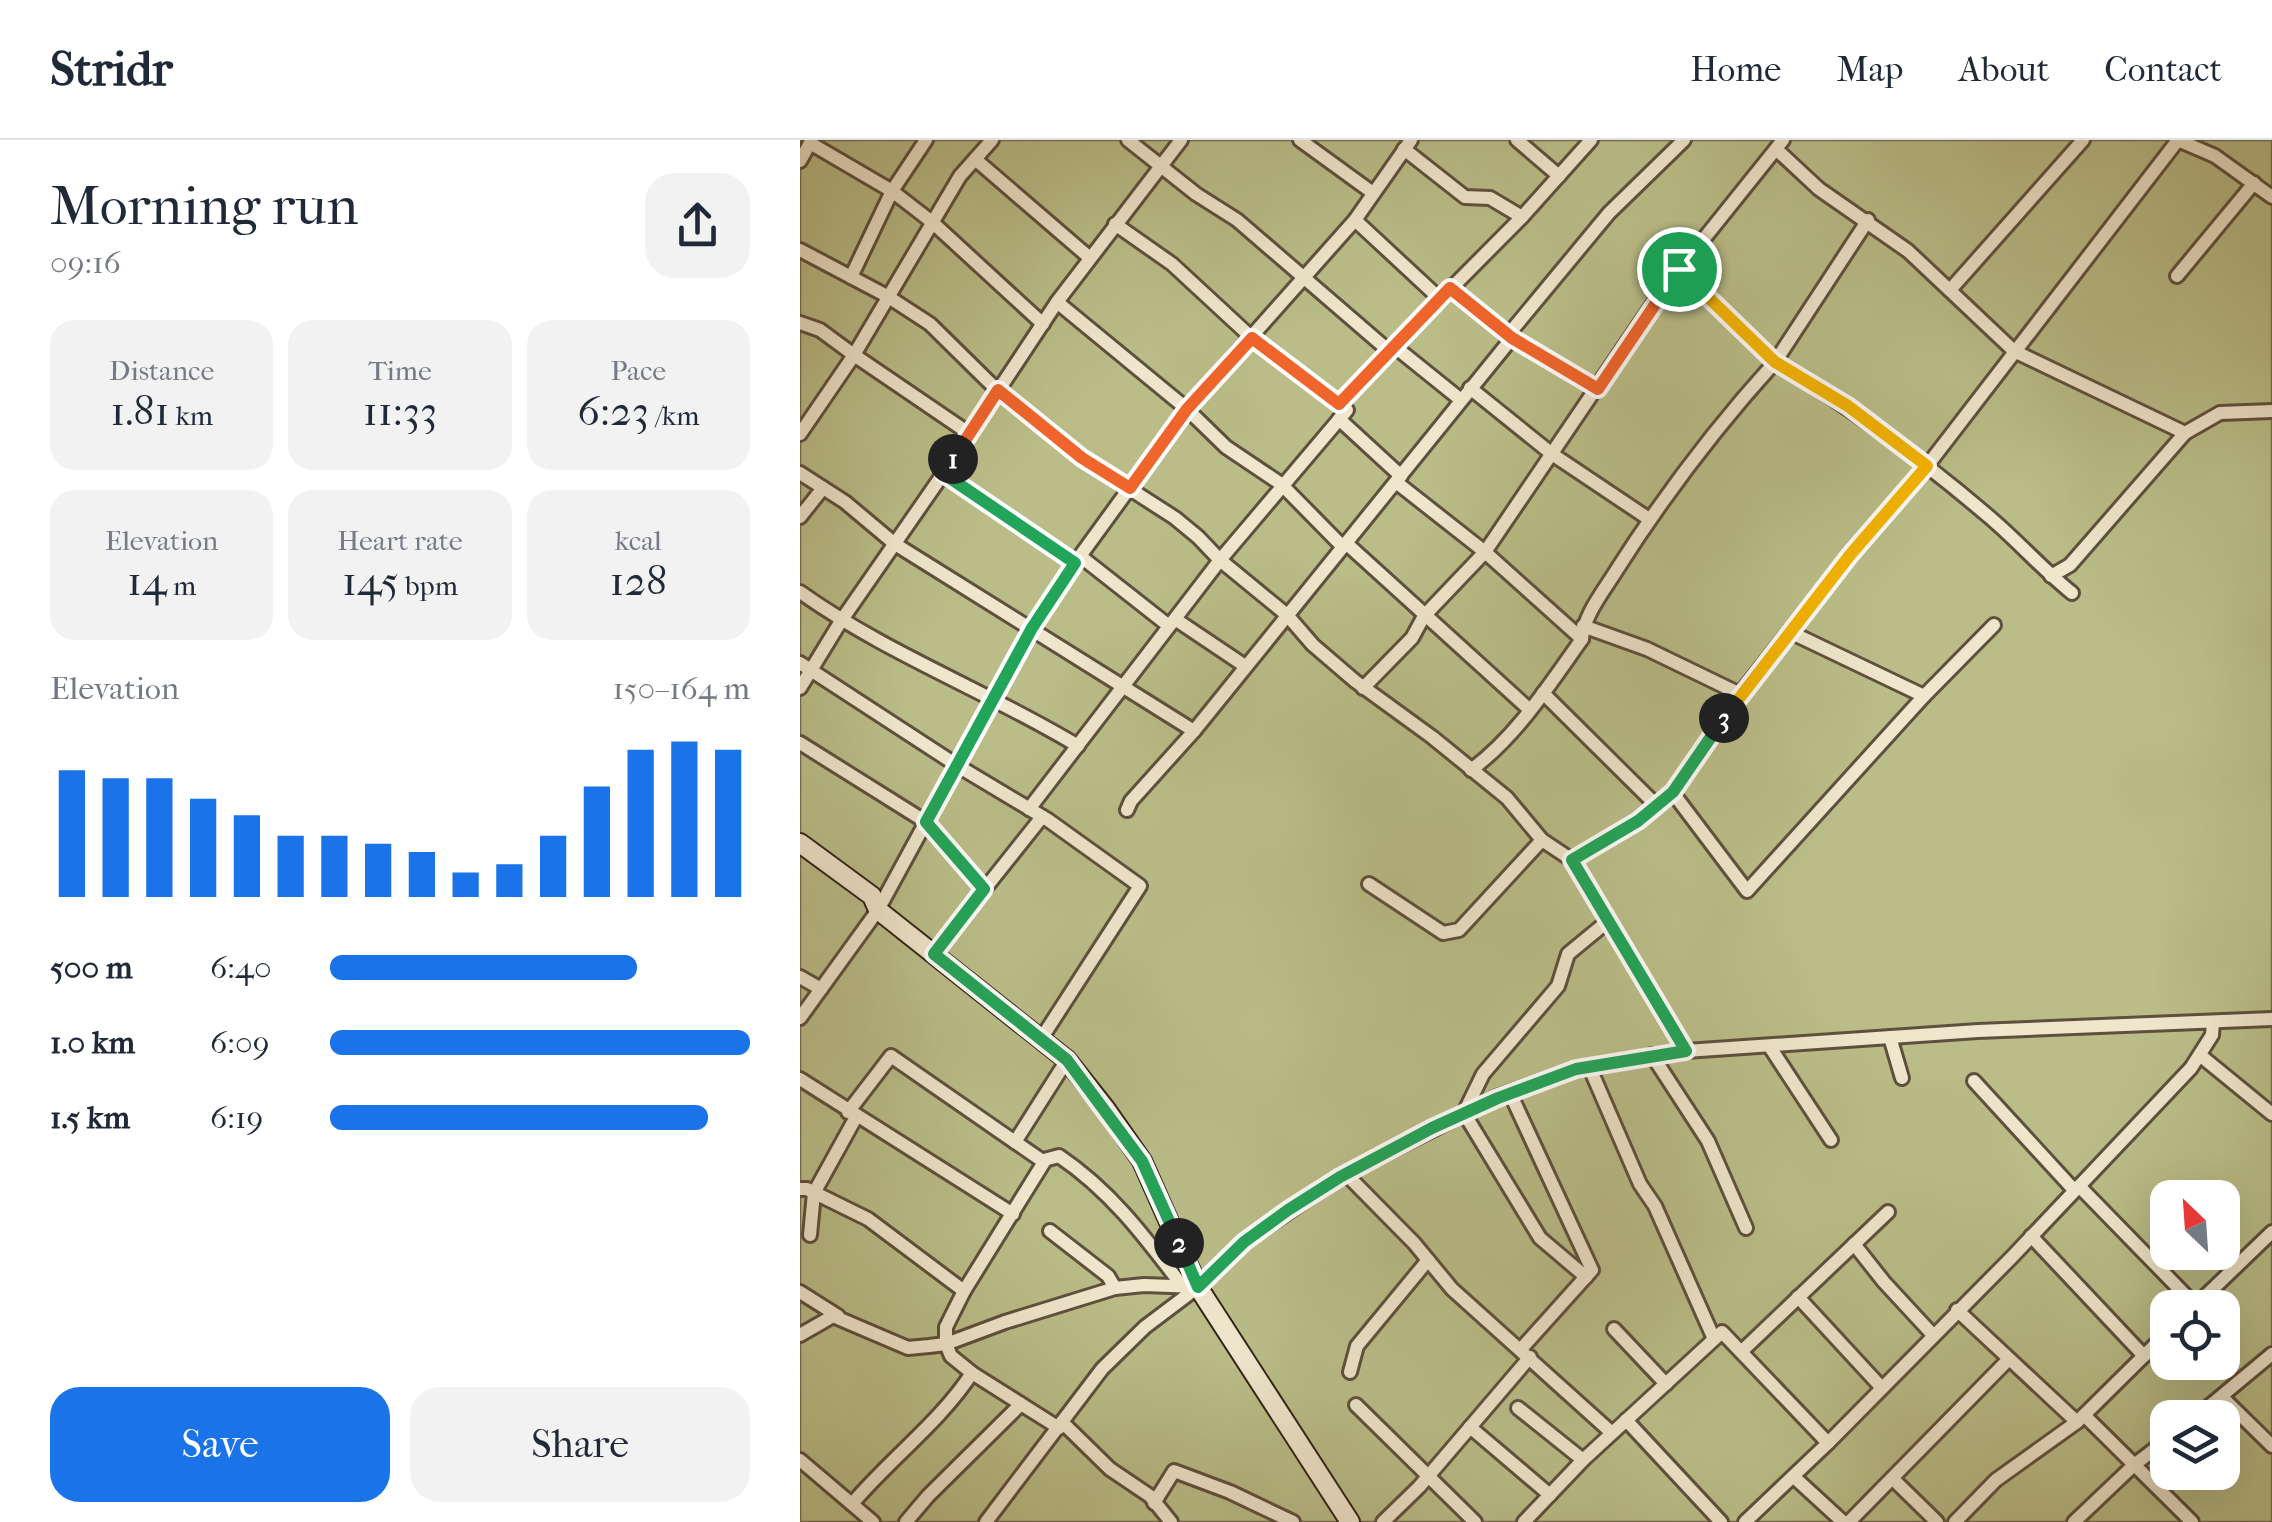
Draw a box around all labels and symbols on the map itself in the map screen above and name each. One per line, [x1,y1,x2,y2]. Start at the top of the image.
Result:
pin [1637,227,1722,312]
pin: 1 [928,434,978,484]
pin: 3 [1699,693,1749,743]
north arrow [2150,1180,2240,1270]
pin: 2 [1154,1218,1204,1268]

